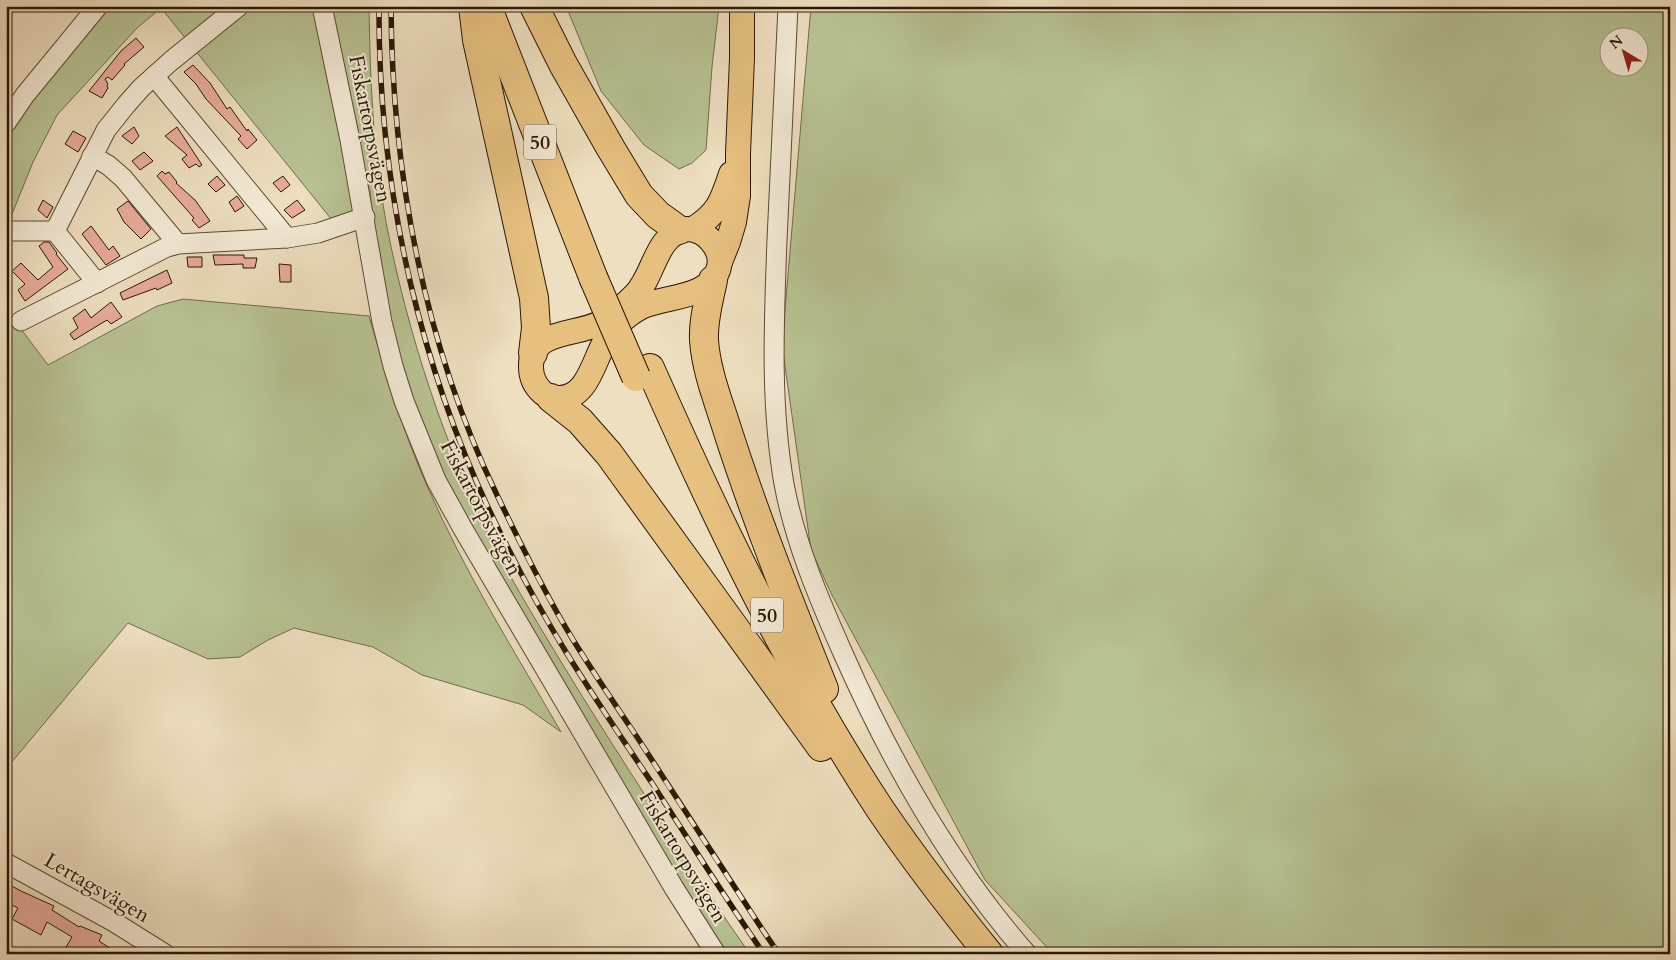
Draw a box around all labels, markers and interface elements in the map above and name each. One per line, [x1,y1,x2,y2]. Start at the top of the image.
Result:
north arrow [1598,28,1648,78]
text: N [1606,31,1627,53]
street label: Fiskartorpsvägen [341,53,399,205]
road number: 50 [524,124,556,160]
street label: Fiskartorpsvägen [433,435,529,581]
road number: 50 [751,598,783,632]
street label: Fiskartorpsvägen [632,785,734,929]
street label: Lertagsvägen [39,846,155,930]

